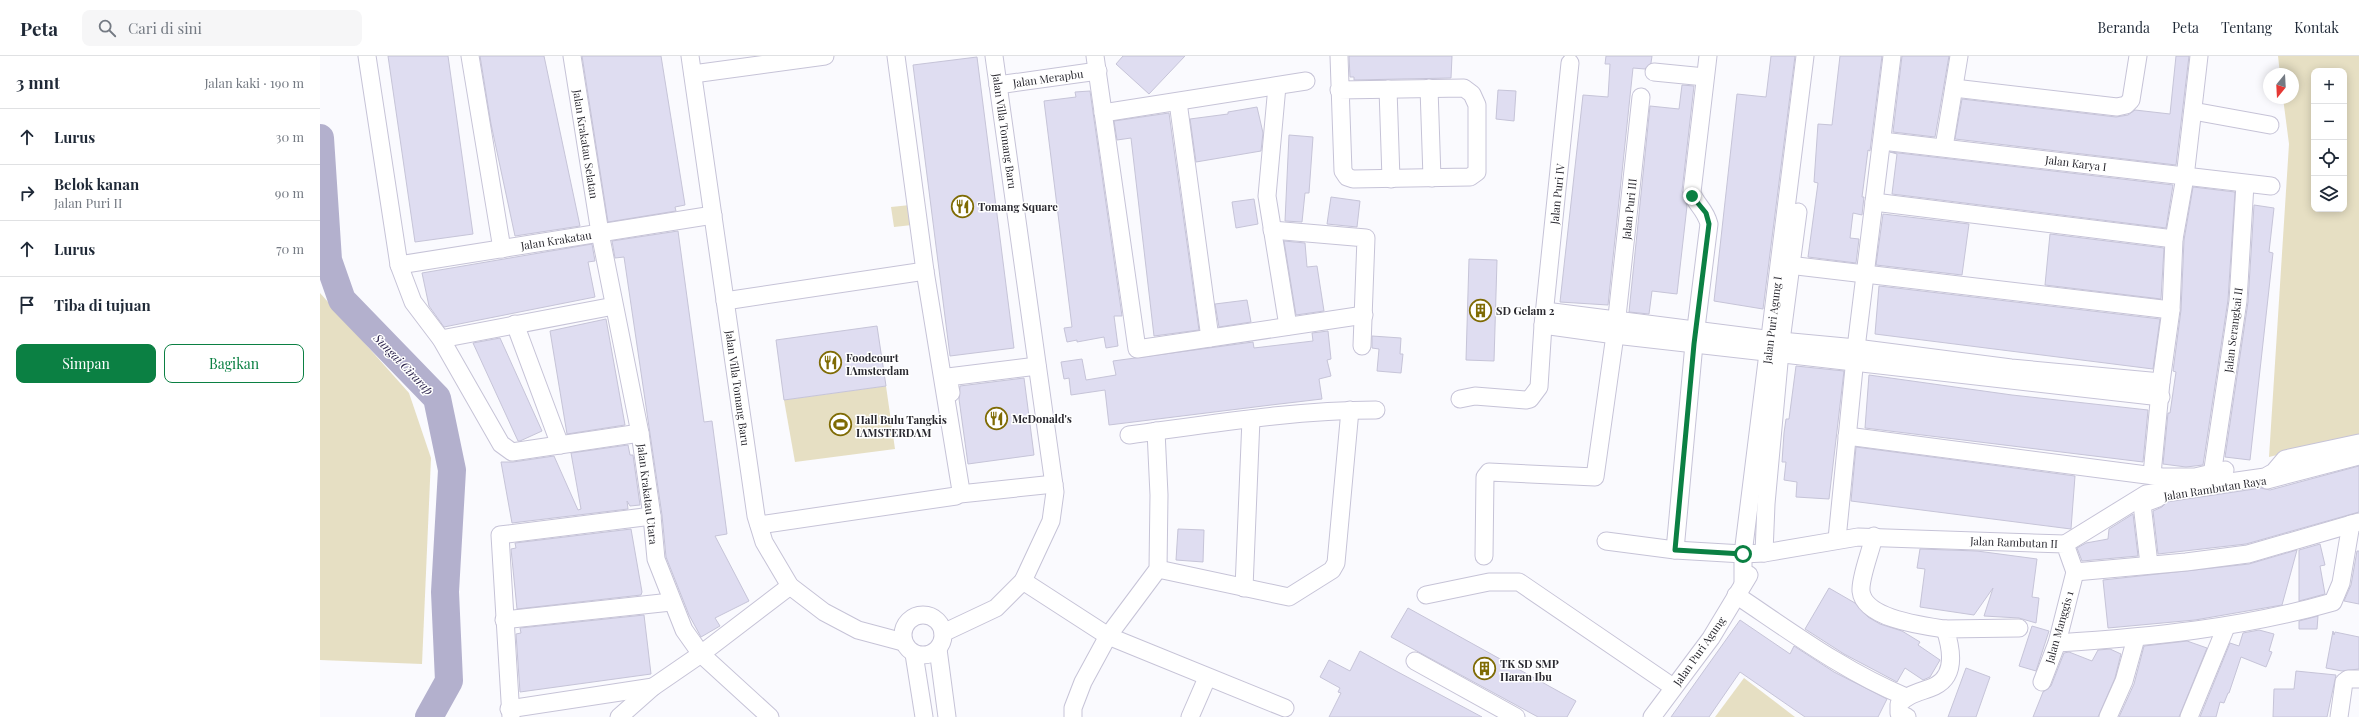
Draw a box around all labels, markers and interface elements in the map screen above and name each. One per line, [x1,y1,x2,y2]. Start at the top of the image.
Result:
search box [82,10,362,46]
text: Peta [20,15,58,41]
icon: search [96,17,118,39]
text: Cari di sini [128,18,202,38]
text: Beranda [2098,18,2150,37]
text: Peta [2172,18,2199,37]
text: Tentang [2221,18,2272,37]
text: Kontak [2294,18,2339,37]
street label: Jalan Merapbu [1011,66,1085,91]
north arrow [2263,68,2299,104]
map controls [2311,68,2347,212]
button: + [2311,68,2347,104]
text: 3 mnt [16,71,60,93]
street label: Jalan Villa Tomang Baru [989,71,1021,190]
text: Jalan kaki · 190 m [204,74,304,91]
street label: Jalan Krakatau Selatan [570,87,602,200]
button: − [2311,104,2347,140]
icon: ahead [16,126,38,148]
text: Lurus [54,127,95,147]
text: 30 m [276,128,304,145]
button: locate [2311,140,2347,176]
street label: Jalan Karya I [2044,152,2108,174]
street label: Jalan Puri IV [1546,163,1568,226]
text: Belok kanan [54,174,139,194]
button: layers [2311,176,2347,212]
street label: Jalan Puri III [1618,177,1640,241]
icon: right [16,182,38,204]
text: 90 m [275,184,304,201]
route end [1683,187,1701,205]
restaurant icon: Tomang Square [950,193,976,219]
text: Jalan Puri II [54,194,122,211]
place label: Tomang Square [978,199,1058,214]
street label: Jalan Krakatau [519,227,593,253]
icon: ahead [16,238,38,260]
text: Lurus [54,239,95,259]
text: 70 m [276,240,304,257]
street label: Jalan Puri Agung I [1759,275,1785,366]
street label: Jalan Serangkai II [2220,286,2246,374]
icon: arrive [16,294,38,316]
text: Tiba di tujuan [54,295,151,315]
building icon: SD Gelam 2 [1468,297,1494,323]
place label: SD Gelam 2 [1496,303,1555,318]
street label: Jalan Villa Tomang Baru [722,328,754,447]
water label: Sungai Cirarap [370,329,438,398]
button: Simpan [16,344,156,383]
button: Bagikan [164,344,304,383]
restaurant icon: Foodcourt IAmsterdam [818,350,844,376]
place label: Foodcourt IAmsterdam [846,350,909,378]
restaurant icon: McDonald's [983,405,1009,431]
place label: McDonald's [1012,411,1072,426]
sports icon: Hall Bulu Tangkis IAMSTERDAM [827,412,853,438]
place label: Hall Bulu Tangkis IAMSTERDAM [856,412,947,440]
street label: Jalan Krakatau Utara [634,442,662,546]
street label: Jalan Rambutan Raya [2162,472,2268,504]
street label: Jalan Rambutan II [1969,533,2058,551]
route start [1734,545,1752,563]
street label: Jalan Manggis 1 [2041,589,2077,666]
street label: Jalan Puri Agung [1669,613,1729,689]
building icon: TK SD SMP Haran Ibu [1471,656,1497,682]
place label: TK SD SMP Haran Ibu [1500,656,1559,684]

